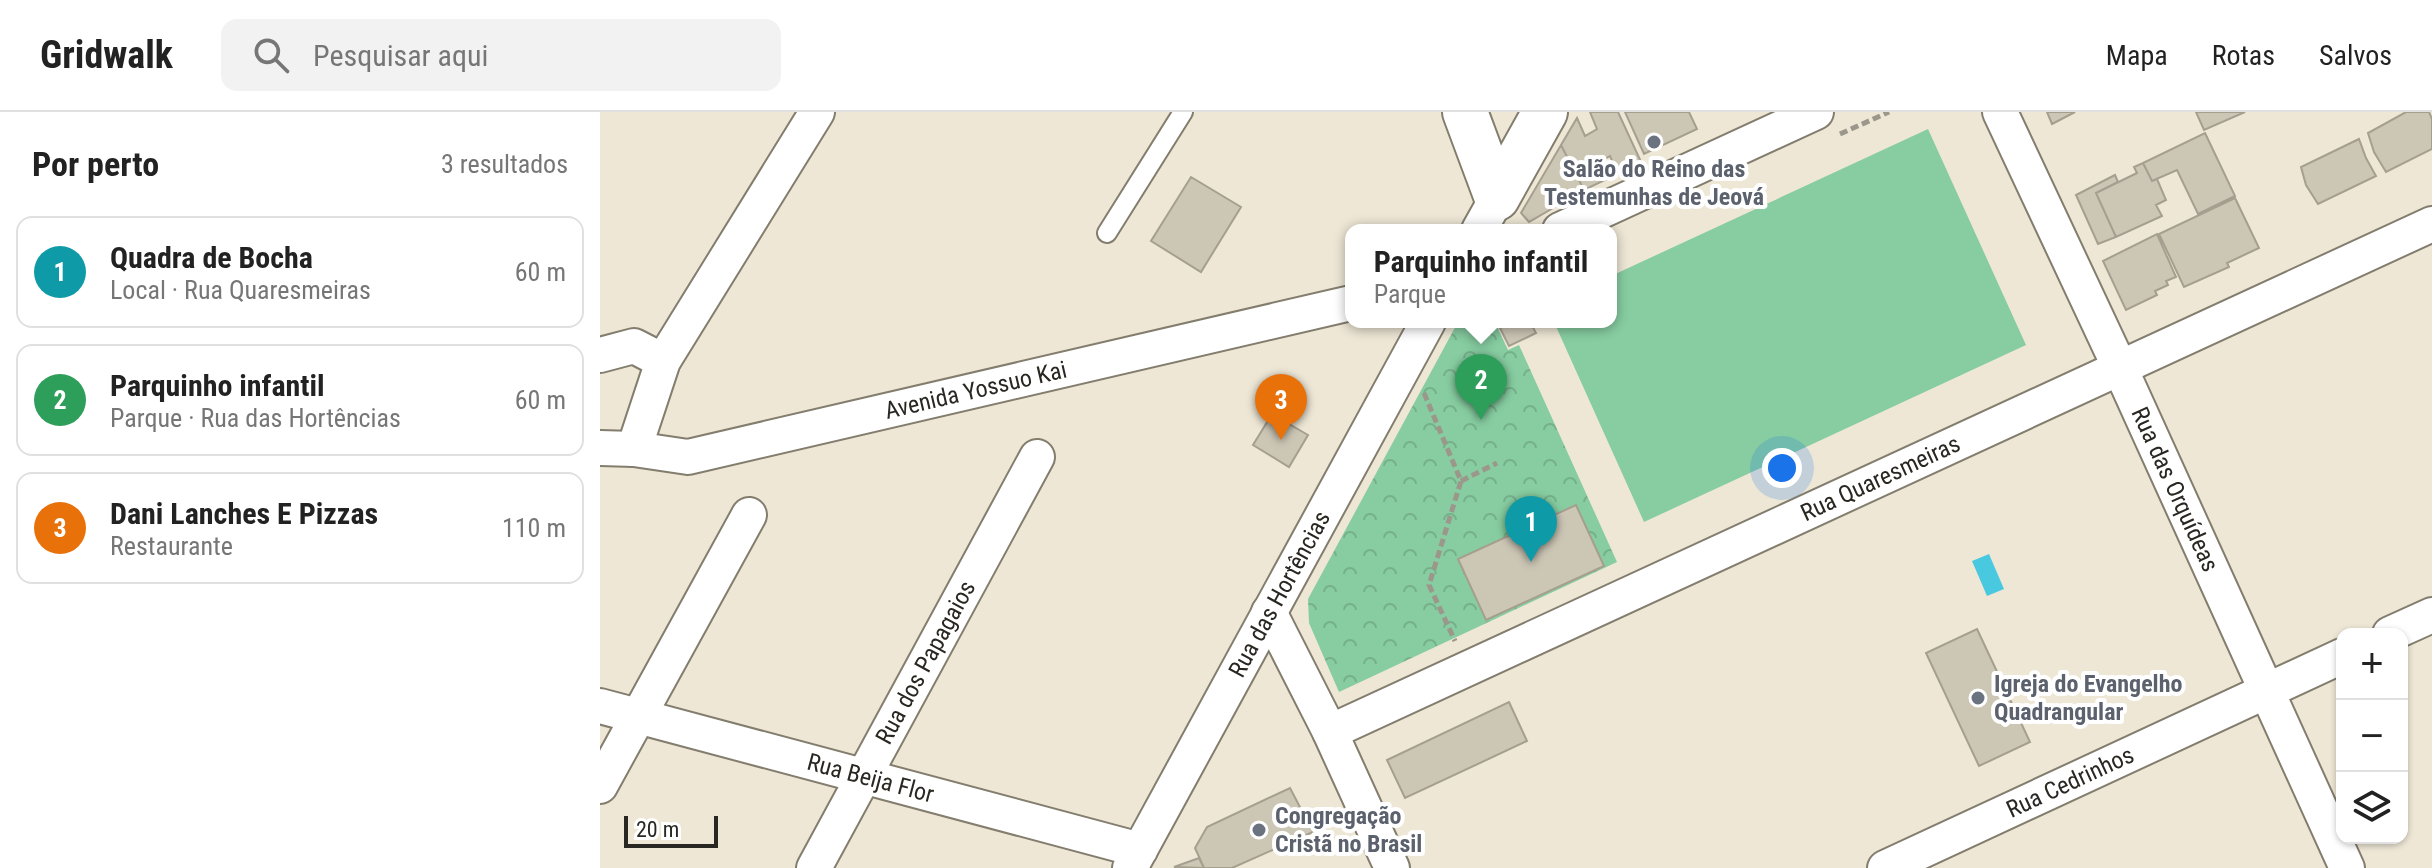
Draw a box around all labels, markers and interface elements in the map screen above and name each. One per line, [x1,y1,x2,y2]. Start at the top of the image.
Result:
search box [221,19,781,91]
text: Gridwalk [40,33,173,77]
icon: search [249,33,293,77]
text: Pesquisar aqui [313,38,488,73]
text: Mapa [2106,39,2168,72]
text: Rotas [2212,39,2275,72]
text: Salvos [2319,39,2392,72]
marker: Salão do Reino das Testemunhas de Jeová [1645,133,1663,151]
text: Por perto [32,144,159,184]
text: 3 resultados [441,149,568,179]
place label: Salão do Reino das Testemunhas de Jeová [1544,155,1764,211]
popup [1345,224,1617,328]
text: Quadra de Bocha [110,240,313,275]
text: Parquinho infantil [1374,244,1588,279]
text: 1 [53,257,67,287]
text: 60 m [515,257,566,287]
text: Local · Rua Quaresmeiras [110,275,371,305]
text: Parque [1374,279,1446,309]
pin: 2 [1455,354,1507,420]
street label: Avenida Yossuo Kai [882,356,1069,425]
text: Parquinho infantil [110,368,325,403]
pin: 3 [1255,374,1307,440]
text: 2 [53,385,67,415]
text: 60 m [515,385,566,415]
text: Parque · Rua das Hortências [110,403,401,433]
street label: Rua das Orquídeas [2126,403,2225,576]
street label: Rua Quaresmeiras [1796,430,1964,527]
your location [1762,448,1802,488]
text: Dani Lanches E Pizzas [110,496,378,531]
pin: 1 [1505,496,1557,562]
street label: Rua das Hortências [1223,506,1336,682]
text: 3 [53,513,67,543]
text: 110 m [502,513,566,543]
text: Restaurante [110,531,233,561]
street label: Rua dos Papagaios [870,576,981,749]
map controls [2336,628,2408,844]
button: + [2336,628,2408,700]
place label: Igreja do Evangelho Quadrangular [1994,670,2182,726]
marker: Igreja do Evangelho Quadrangular [1969,689,1987,707]
button: − [2336,700,2408,772]
street label: Rua Cedrinhos [2002,741,2138,824]
street label: Rua Beija Flor [804,748,937,808]
button: layers [2336,772,2408,844]
place label: Congregação Cristã no Brasil [1275,802,1422,858]
scale bar [624,812,718,848]
text: 20 m [636,817,679,842]
marker: Congregação Cristã no Brasil [1250,821,1268,839]

